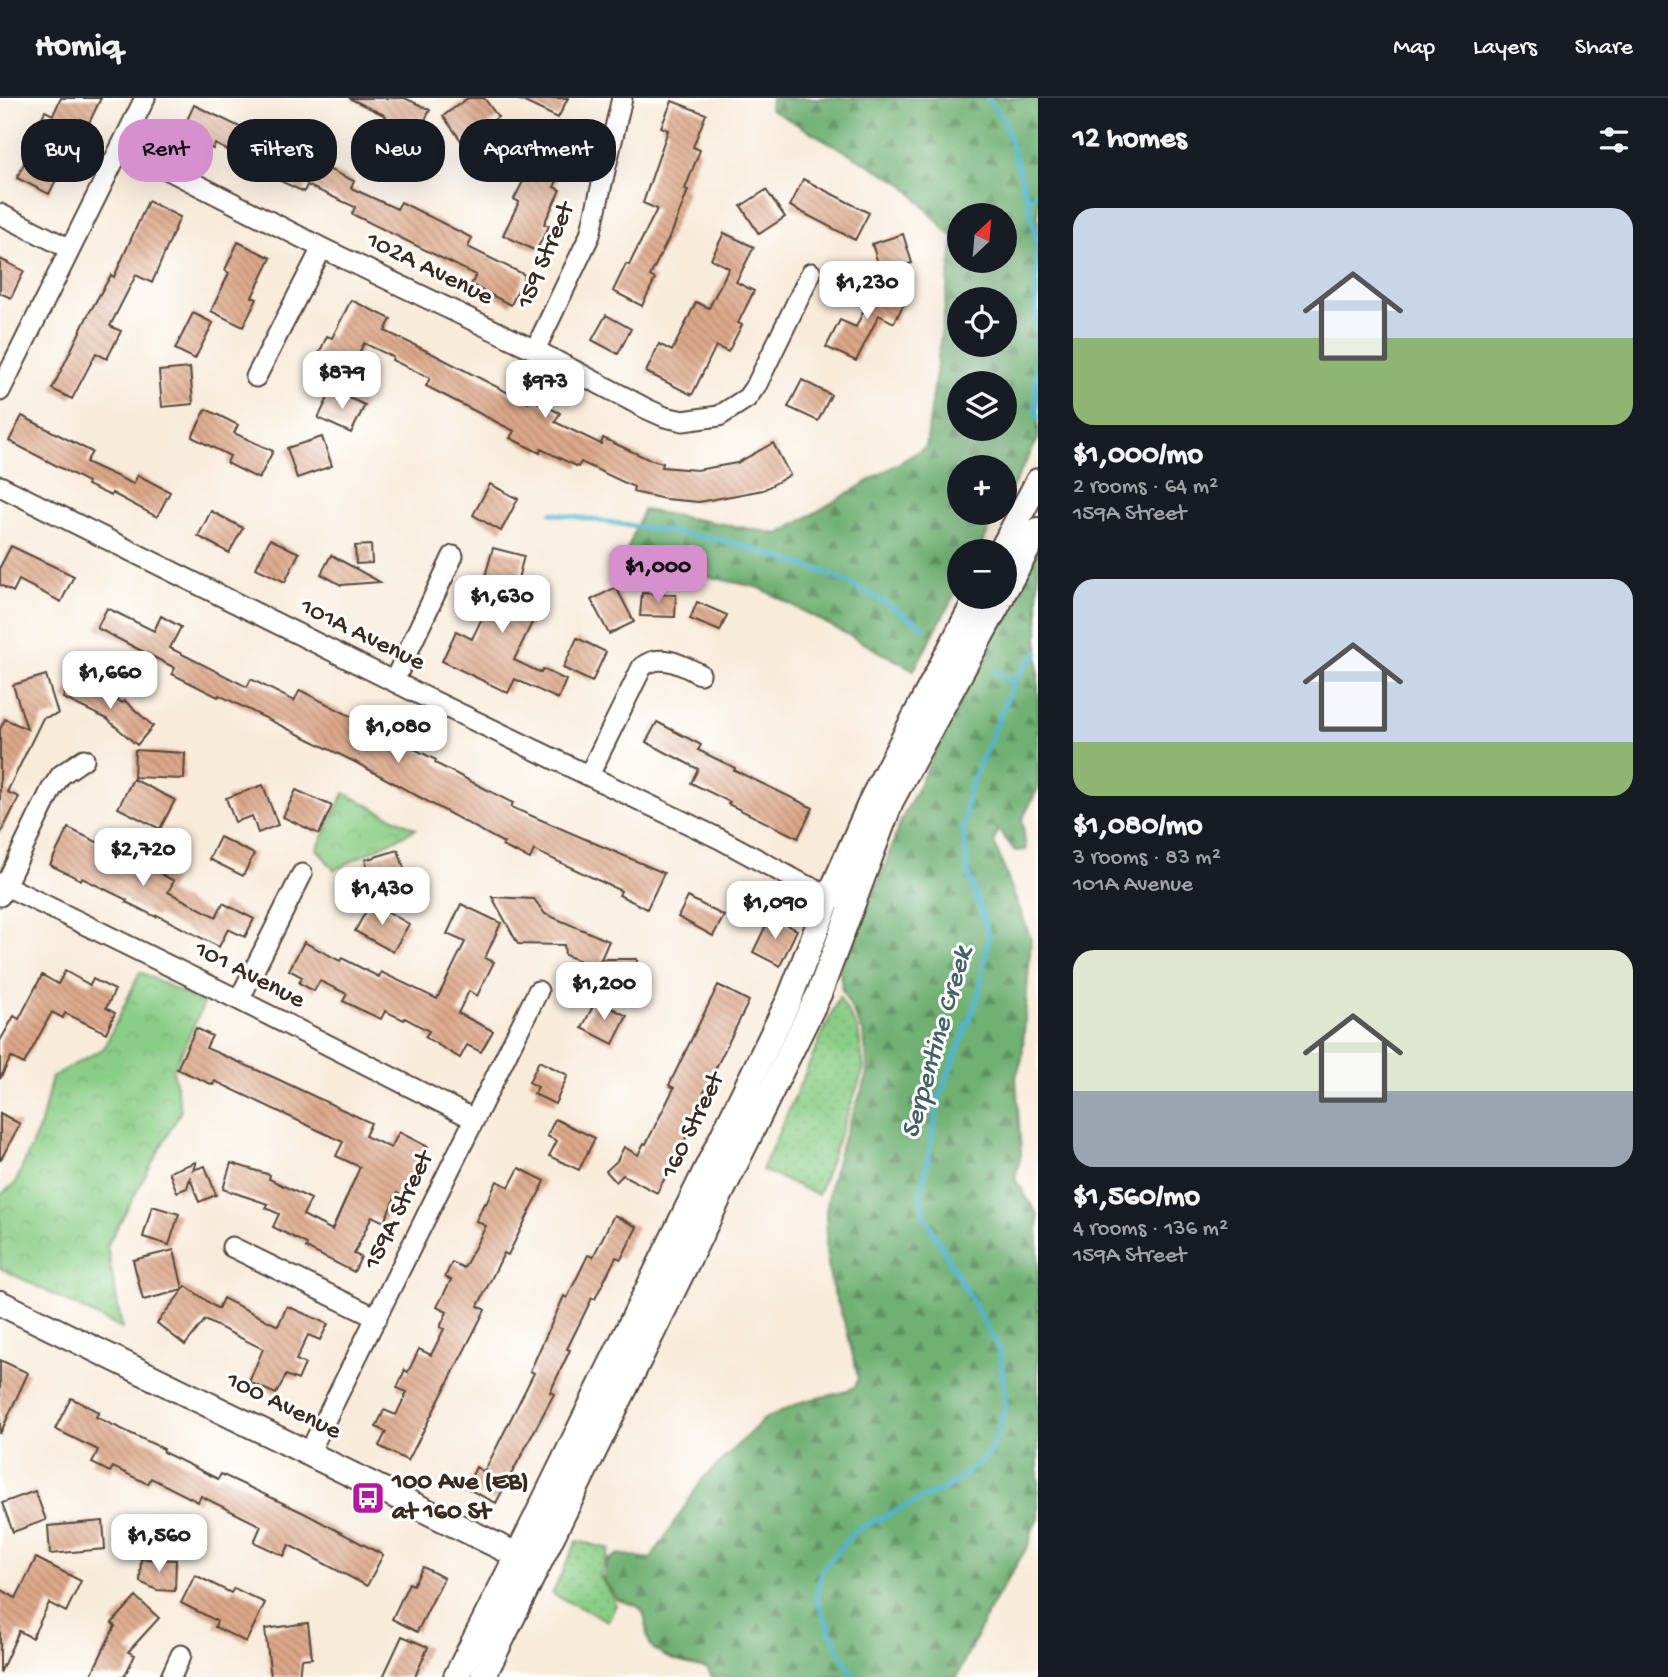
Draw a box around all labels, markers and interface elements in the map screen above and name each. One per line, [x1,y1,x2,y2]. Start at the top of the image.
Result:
text: Homiq [35,29,121,67]
text: Map [1393,34,1435,63]
text: Layers [1473,34,1537,63]
text: Share [1575,34,1633,63]
chip: Buy [21,119,104,182]
chip: Rent [118,119,213,182]
chip: Filters [227,119,337,182]
chip: New [351,119,445,182]
chip: Apartment [459,119,616,182]
icon: filters [1595,121,1633,159]
text: 12 homes [1073,123,1186,158]
street label: 159 Street [510,196,584,315]
north arrow [947,203,1017,273]
map controls [947,203,1017,609]
street label: 102A Avenue [359,225,498,314]
icon: home [1290,253,1416,379]
pin: $1,230 [810,262,924,321]
text: $1,230 [835,270,899,297]
button: locate [947,287,1017,357]
pin: $879 [301,352,383,411]
text: $879 [319,360,365,387]
pin: $973 [504,360,586,420]
text: $973 [522,369,568,396]
button: layers [947,371,1017,441]
text: $1,000/mo [1073,439,1203,474]
button: + [947,455,1017,525]
text: 2 rooms · 64 m² [1073,474,1218,501]
text: 159A Street [1073,501,1186,528]
button: − [947,539,1017,609]
pin: $1,000 [601,546,715,605]
text: $1,000 [625,554,691,581]
pin: $1,630 [445,575,559,635]
text: $1,630 [470,584,534,611]
street label: 101A Avenue [293,592,430,680]
icon: home [1290,624,1416,750]
pin: $1,660 [53,652,167,711]
text: $1,660 [78,660,142,687]
pin: $1,080 [341,706,455,765]
text: $1,080 [365,714,431,741]
text: $1,080/mo [1073,810,1203,845]
pin: $2,720 [86,828,200,888]
text: $2,720 [110,837,176,864]
text: 3 rooms · 83 m² [1073,845,1221,872]
pin: $1,430 [325,868,439,927]
text: 101A Avenue [1073,872,1193,899]
text: $1,430 [351,876,413,903]
pin: $1,090 [718,882,832,941]
text: $1,090 [743,890,807,917]
street label: 101 Avenue [188,934,310,1017]
water label: Serpentine Creek [895,941,982,1142]
pin: $1,200 [547,962,661,1022]
text: $1,200 [572,971,636,998]
icon: home [1290,995,1416,1121]
street label: 160 Street [655,1066,734,1185]
street label: 159A Street [358,1145,443,1276]
text: $1,560/mo [1073,1181,1200,1216]
text: 4 rooms · 136 m² [1073,1216,1228,1243]
text: 159A Street [1073,1243,1186,1270]
street label: 100 Avenue [219,1365,346,1448]
place label: 100 Ave (EB) at 160 St [391,1468,529,1529]
bus stop icon: 100 Ave (EB) at 160 St [349,1479,387,1517]
pin: $1,560 [102,1514,216,1574]
text: $1,560 [127,1523,191,1550]

